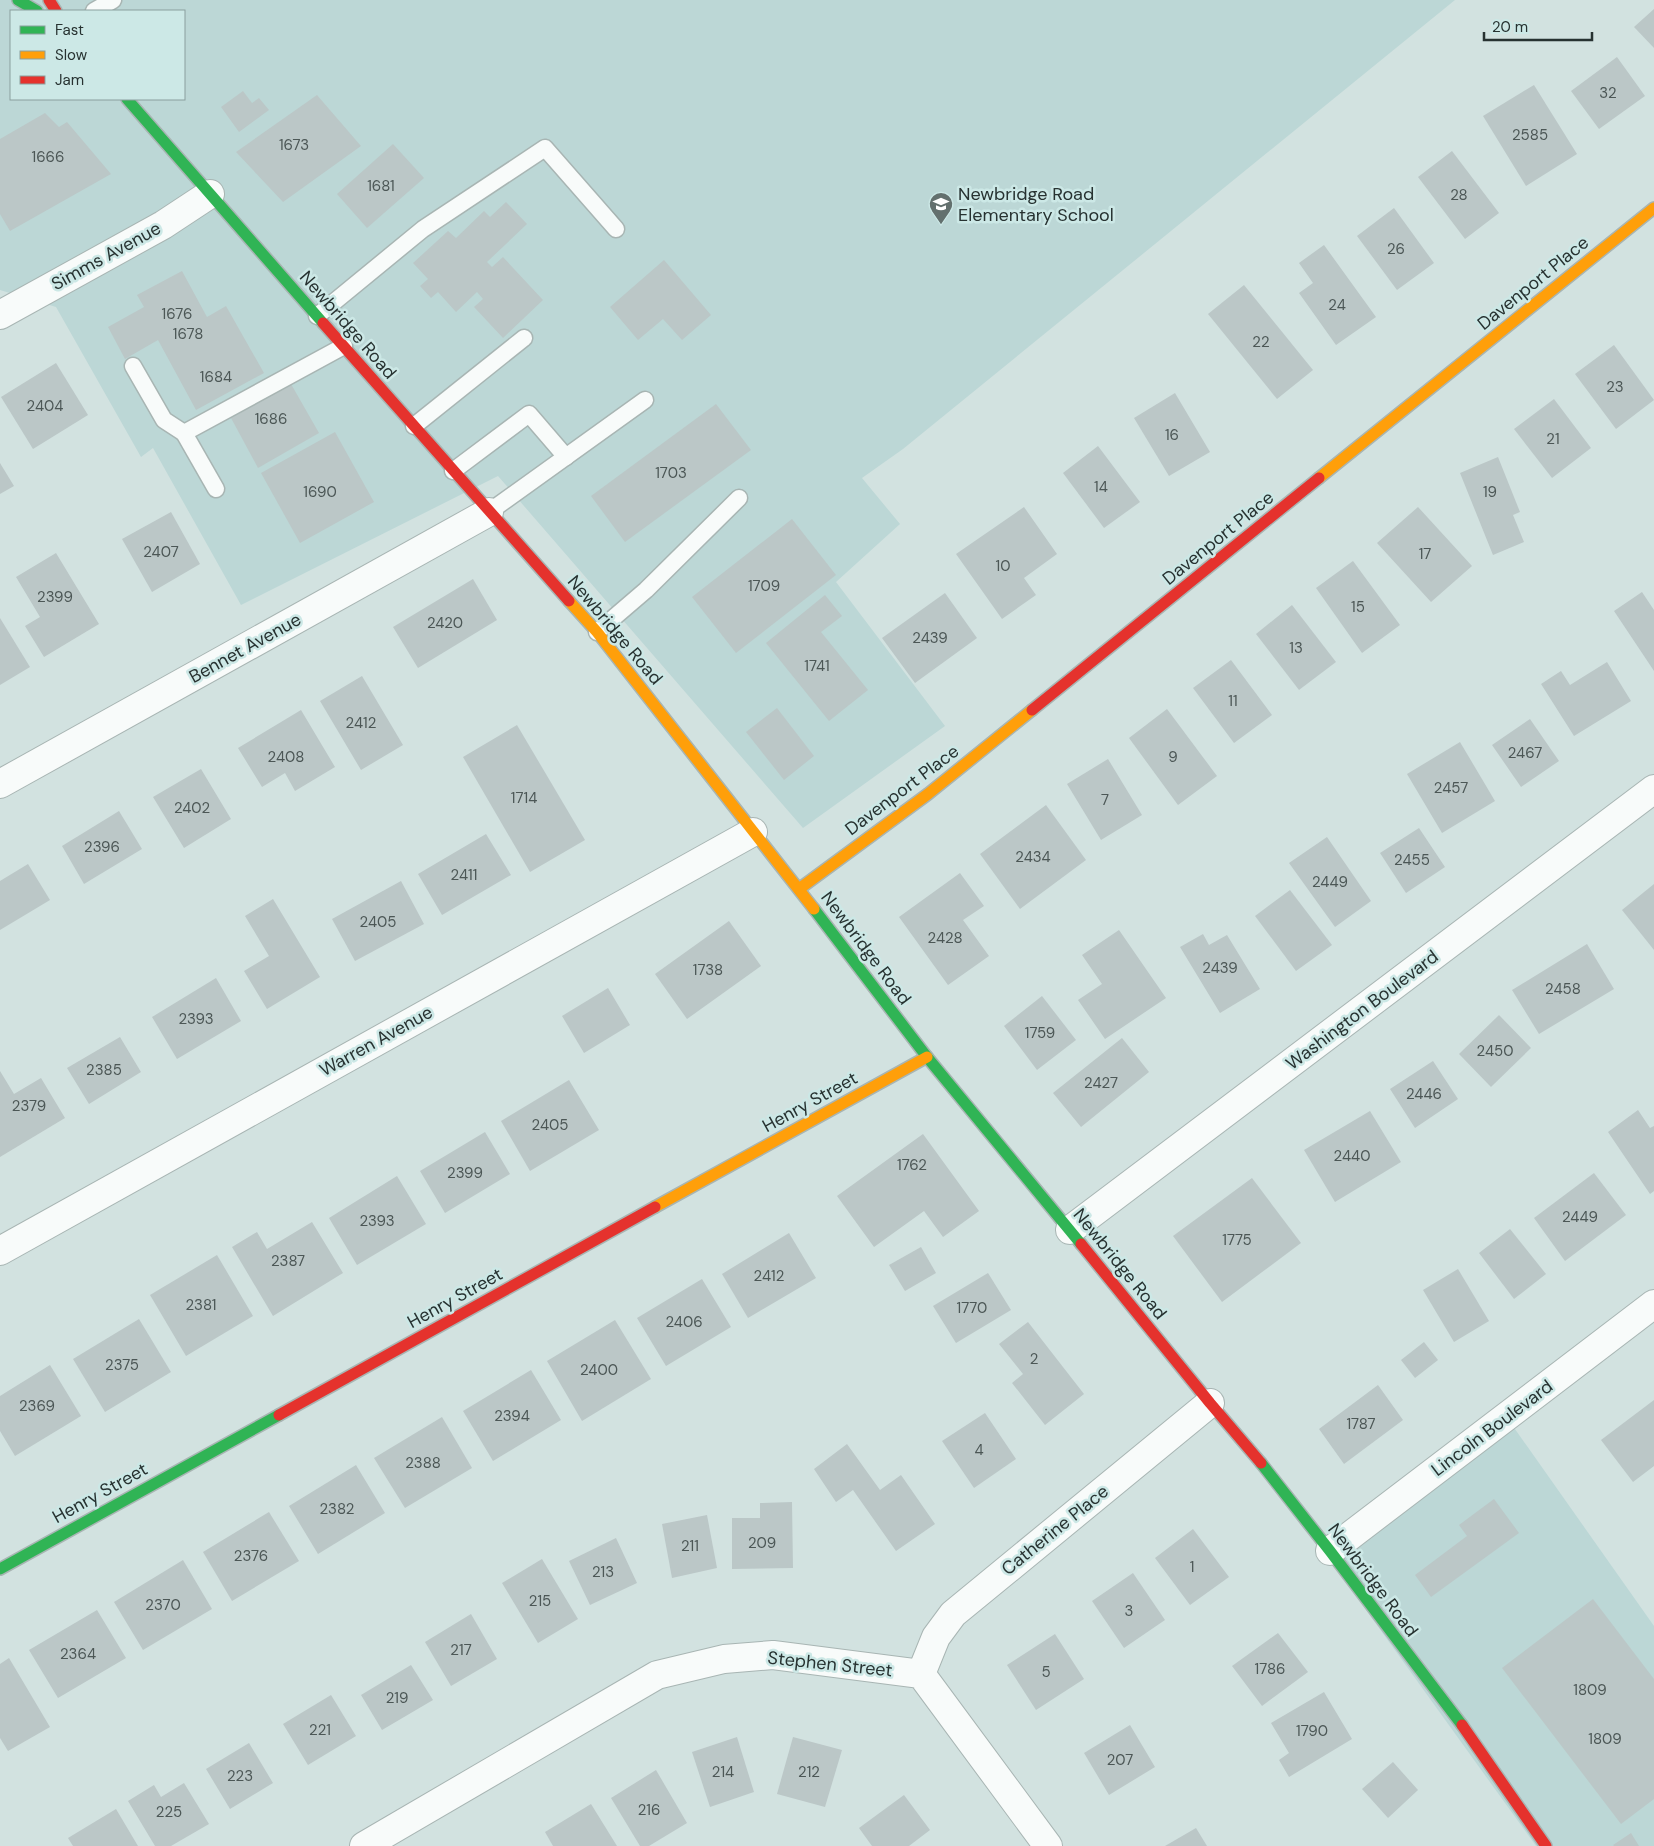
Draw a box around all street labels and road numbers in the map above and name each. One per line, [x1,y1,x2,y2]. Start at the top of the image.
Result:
street label: Simms Avenue [47,216,165,296]
street label: Davenport Place [1472,231,1594,335]
street label: Newbridge Road [294,266,402,384]
street label: Davenport Place [1157,486,1279,590]
street label: Newbridge Road [562,570,668,690]
street label: Bennet Avenue [185,607,305,689]
street label: Davenport Place [840,739,964,841]
street label: Newbridge Road [815,886,917,1010]
street label: Washington Boulevard [1281,945,1443,1075]
street label: Warren Avenue [315,1000,437,1082]
street label: Henry Street [758,1066,862,1138]
street label: Newbridge Road [1068,1204,1172,1324]
street label: Henry Street [403,1262,507,1334]
street label: Lincoln Boulevard [1426,1374,1558,1482]
street label: Henry Street [48,1457,152,1529]
street label: Catherine Place [996,1479,1114,1581]
street label: Newbridge Road [1322,1518,1424,1642]
street label: Stephen Street [766,1646,894,1682]

